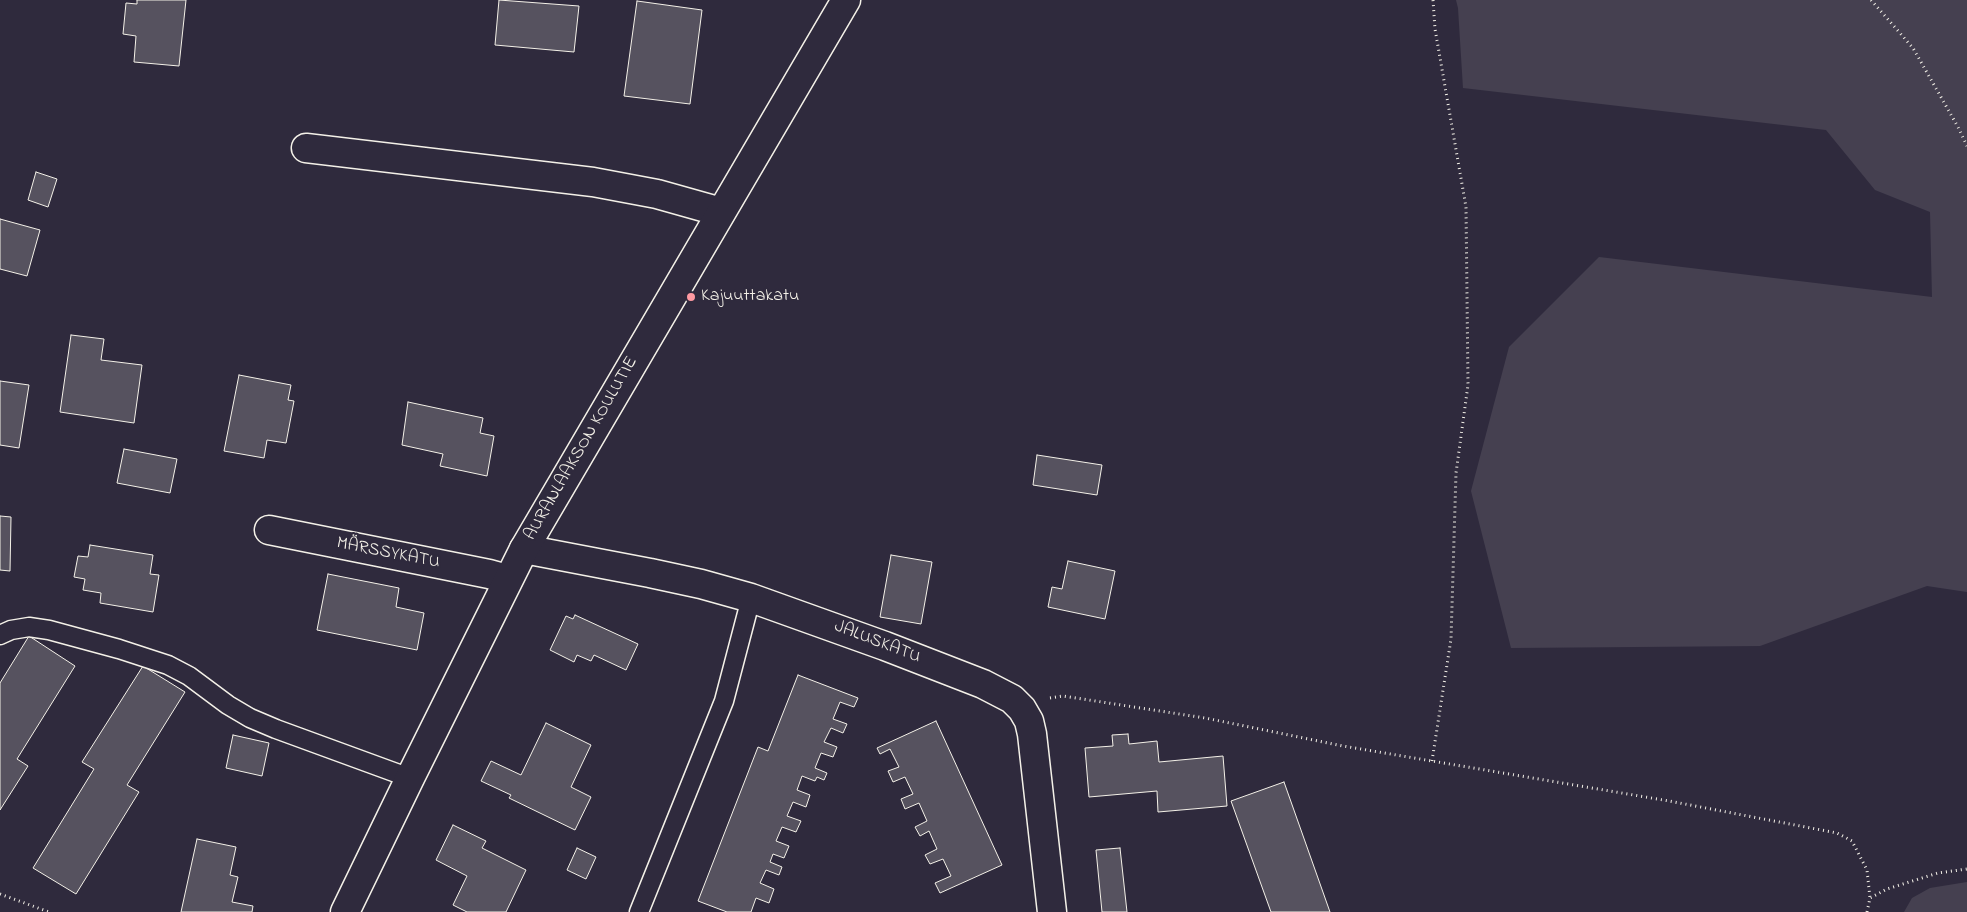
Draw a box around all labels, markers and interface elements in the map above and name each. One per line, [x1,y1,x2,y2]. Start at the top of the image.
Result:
place label: Kajuuttakatu [701,286,799,308]
marker: Kajuuttakatu [685,291,697,303]
street label: AURANLAAKSON KOULUTIE [520,353,644,545]
street label: MÄRSSYKATU [334,533,442,575]
street label: JALUSKATU [831,617,923,669]

